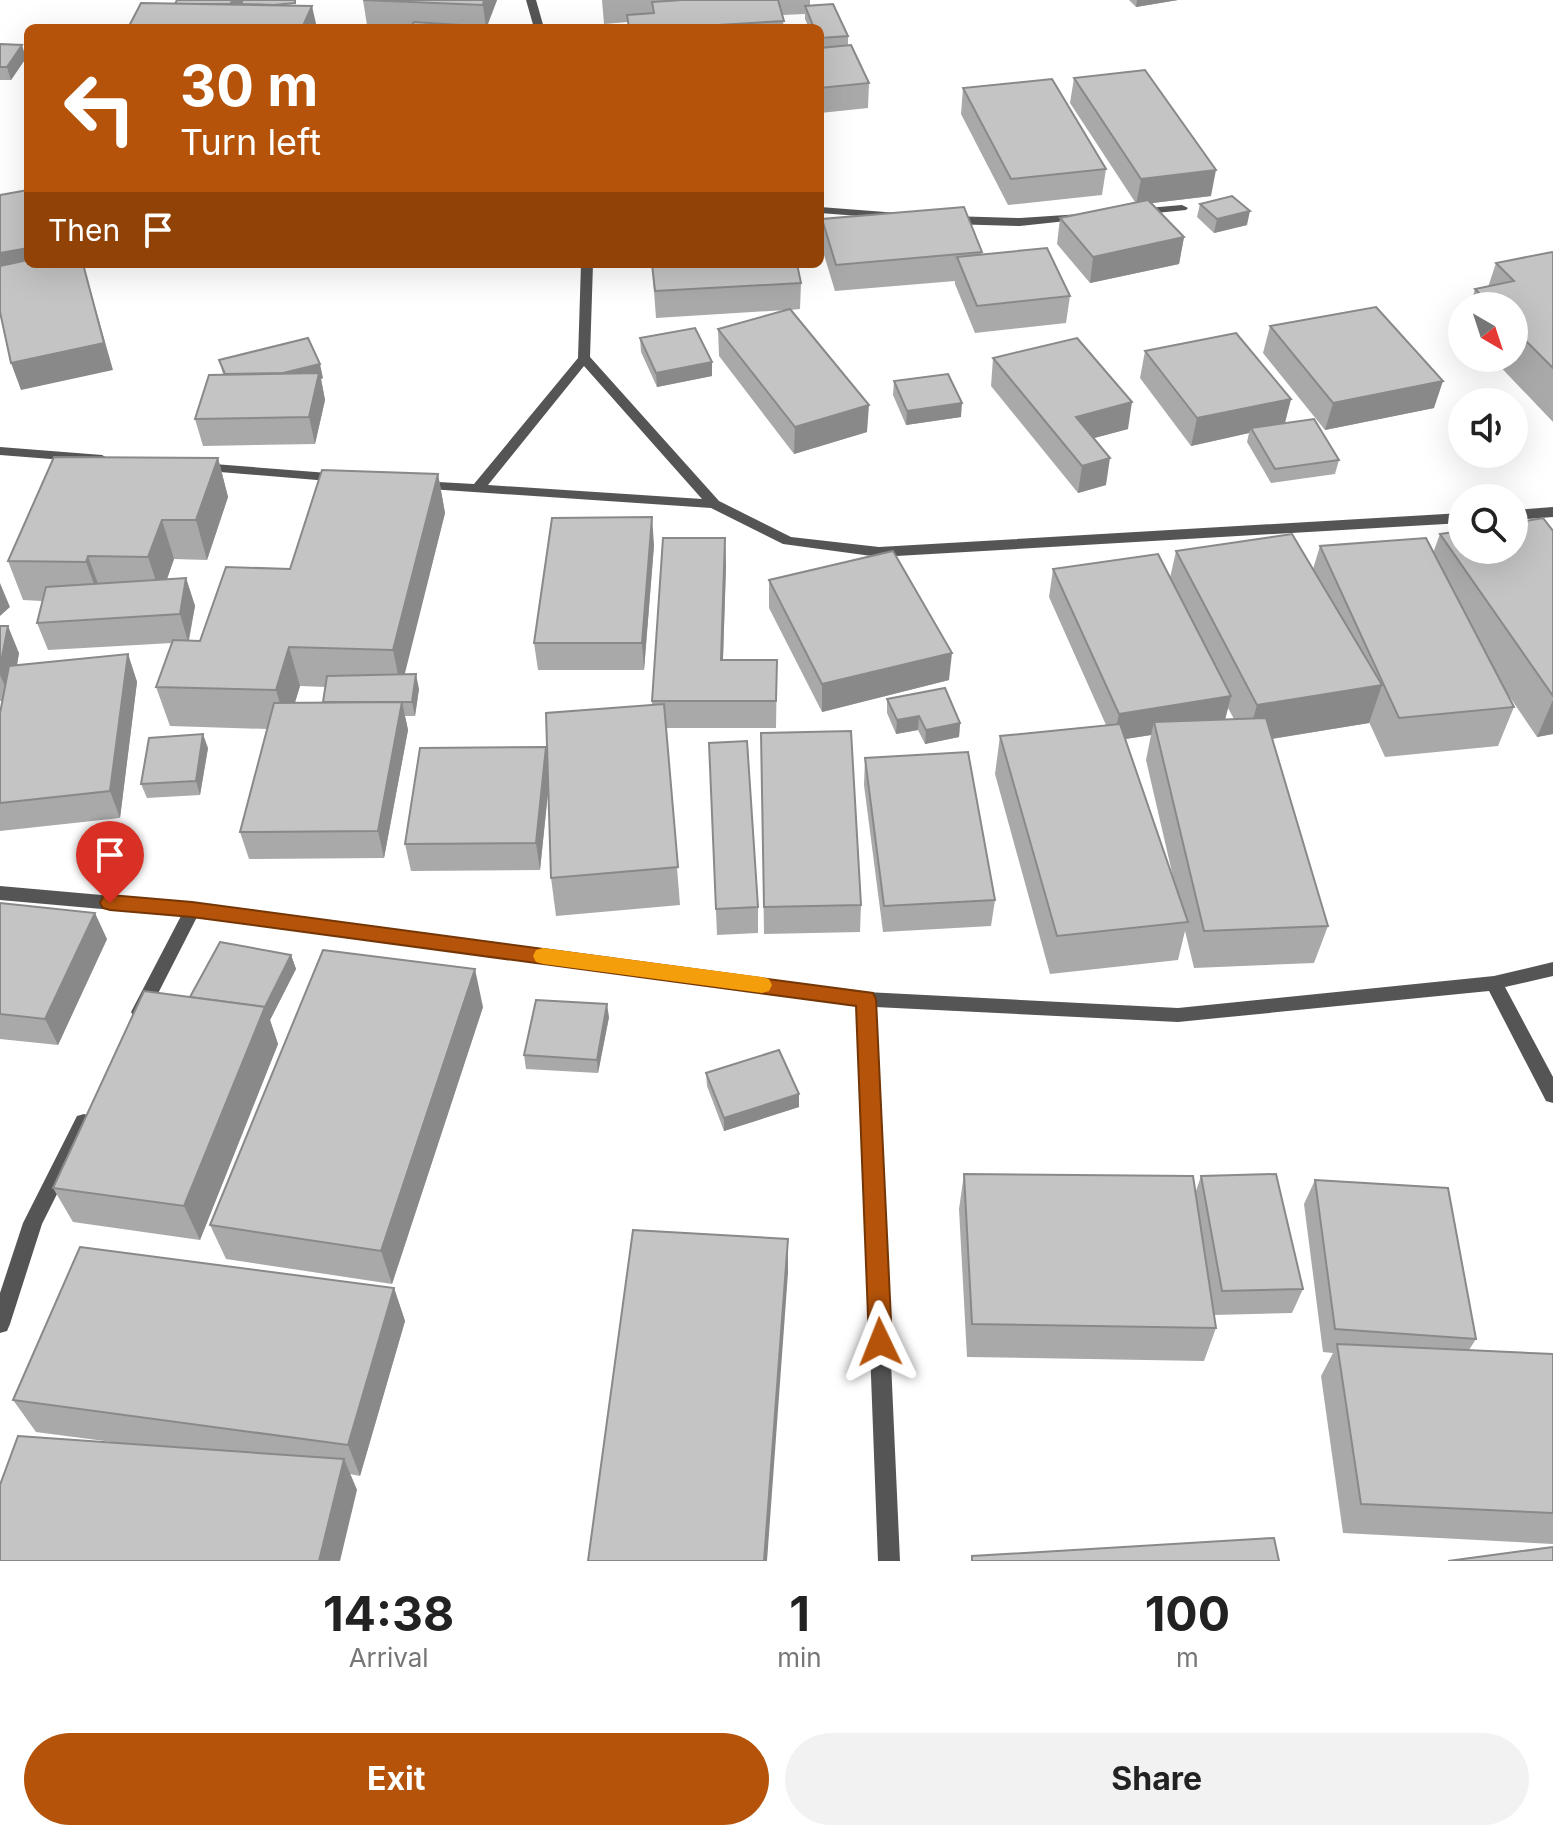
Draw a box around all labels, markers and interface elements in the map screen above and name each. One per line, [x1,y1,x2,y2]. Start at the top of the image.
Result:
text: 30 m [180,52,318,120]
icon: left [48,56,152,160]
text: Turn left [180,120,321,164]
icon: arrive [136,208,180,252]
text: Then [48,212,120,248]
north arrow [1448,292,1528,372]
map controls [1448,292,1528,564]
button: sound [1448,388,1528,468]
button: search [1448,484,1528,564]
pin [76,821,144,903]
icon: arrive [88,833,132,877]
position arrow [838,1300,922,1384]
text: 14:38 [323,1584,454,1643]
text: 1 [789,1584,810,1643]
text: 100 [1145,1584,1230,1643]
text: Arrival [349,1642,429,1673]
text: min [777,1642,822,1673]
text: m [1176,1642,1199,1673]
button: Exit [24,1733,769,1825]
button: Share [785,1733,1529,1825]

